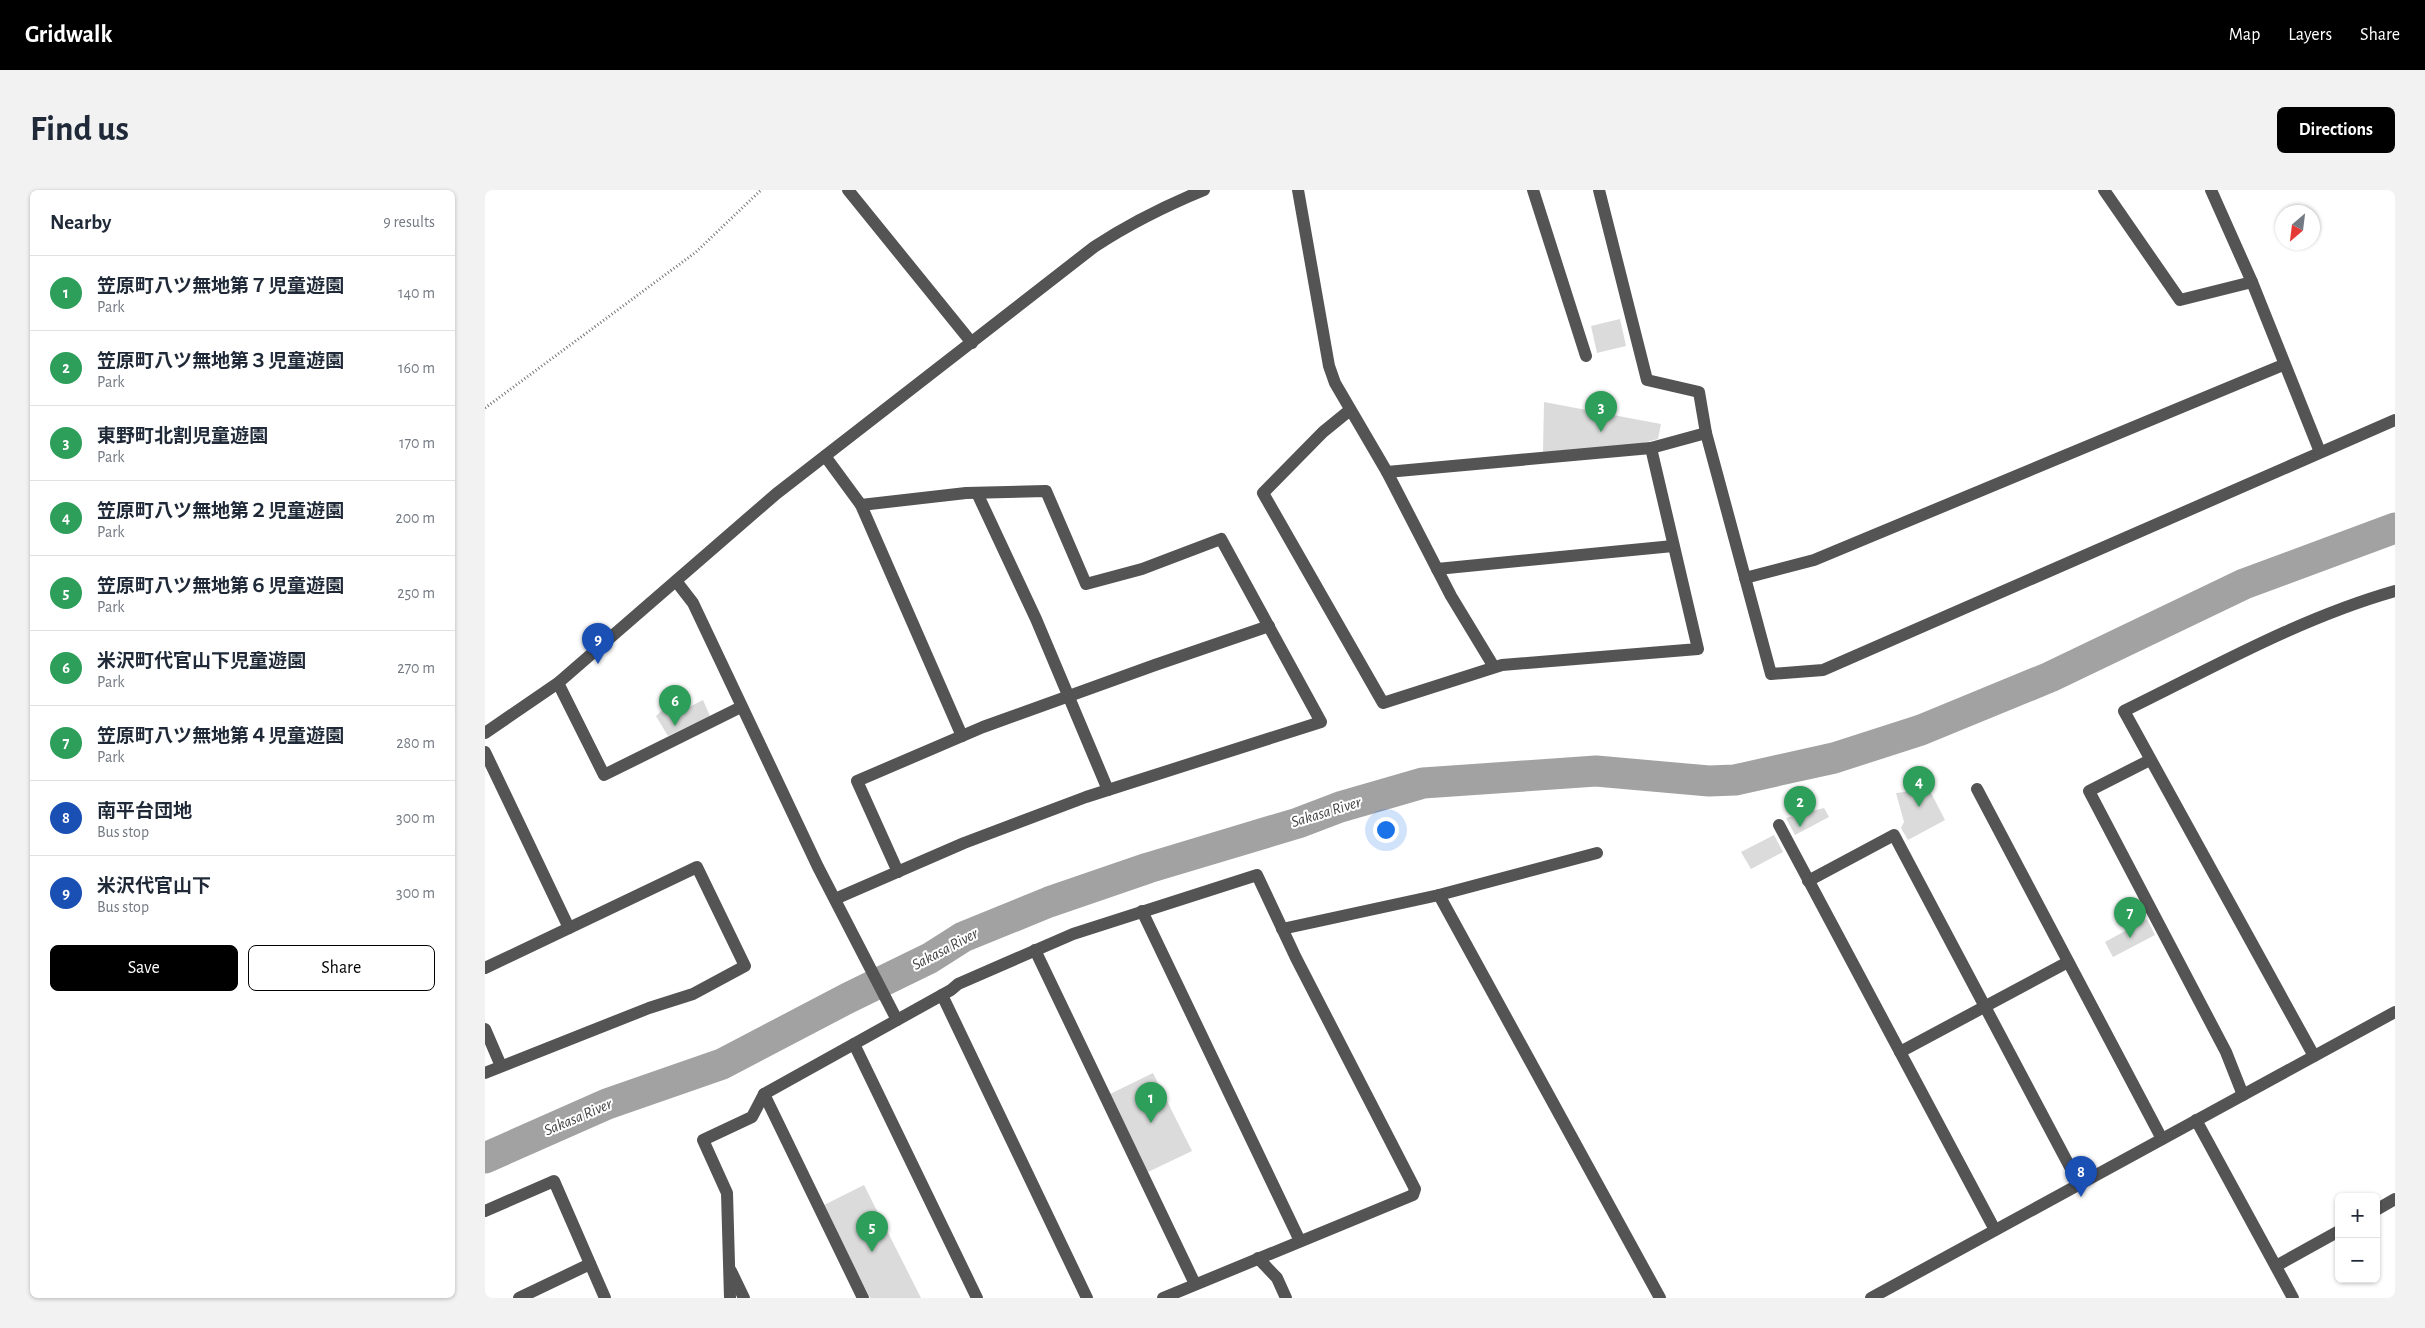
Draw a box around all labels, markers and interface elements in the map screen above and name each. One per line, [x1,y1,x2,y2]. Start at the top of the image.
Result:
text: Gridwalk [25,23,112,47]
text: Map [2229,26,2260,44]
text: Layers [2288,26,2332,44]
text: Share [2360,26,2400,44]
button: Directions [2277,107,2395,153]
text: Find us [30,112,129,147]
north arrow [2275,205,2320,250]
text: Nearby [50,212,111,233]
text: 9 results [383,214,435,230]
text: 笠原町八ツ無地第７児童遊園 [97,277,344,296]
text: 1 [63,285,69,301]
text: 140 m [398,285,435,301]
text: Park [97,299,125,315]
text: 笠原町八ツ無地第３児童遊園 [97,352,344,371]
text: 2 [62,360,70,376]
text: 160 m [398,360,435,376]
text: Park [97,374,125,390]
pin: 3 [1585,391,1617,432]
text: 東野町北割児童遊園 [97,427,268,446]
text: 3 [63,435,69,451]
text: 170 m [399,435,435,451]
text: Park [97,449,125,465]
text: 笠原町八ツ無地第２児童遊園 [97,502,344,521]
text: 4 [62,510,70,526]
text: 200 m [395,510,435,526]
text: Park [97,524,125,540]
text: 笠原町八ツ無地第６児童遊園 [97,577,344,596]
text: 5 [63,585,69,601]
text: 250 m [397,585,435,601]
text: Park [97,599,125,615]
pin: 9 [582,623,614,664]
text: 米沢町代官山下児童遊園 [97,652,306,671]
text: 6 [62,660,70,676]
text: 270 m [397,660,435,676]
text: Park [97,674,125,690]
pin: 6 [659,685,691,726]
text: 笠原町八ツ無地第４児童遊園 [97,727,344,746]
text: 7 [63,735,69,751]
text: 280 m [396,735,435,751]
text: Park [97,749,125,765]
pin: 4 [1903,766,1935,807]
pin: 2 [1784,786,1816,827]
water label: Sakasa River [1289,794,1364,830]
text: 南平台団地 [97,802,192,821]
text: 8 [62,810,70,826]
text: 300 m [396,810,435,826]
your location [1373,817,1399,843]
text: Bus stop [97,824,149,840]
text: 米沢代官山下 [97,877,211,896]
text: 9 [62,885,70,901]
text: 300 m [396,885,435,901]
pin: 7 [2114,897,2146,938]
text: Bus stop [97,899,149,915]
water label: Sakasa River [909,925,981,973]
button: Save [50,945,238,991]
button: Share [248,945,435,991]
pin: 1 [1135,1082,1167,1123]
water label: Sakasa River [542,1095,615,1138]
pin: 8 [2065,1156,2097,1197]
map controls [2335,1193,2380,1283]
button: + [2335,1193,2380,1238]
pin: 5 [856,1211,888,1252]
button: − [2335,1238,2380,1283]

